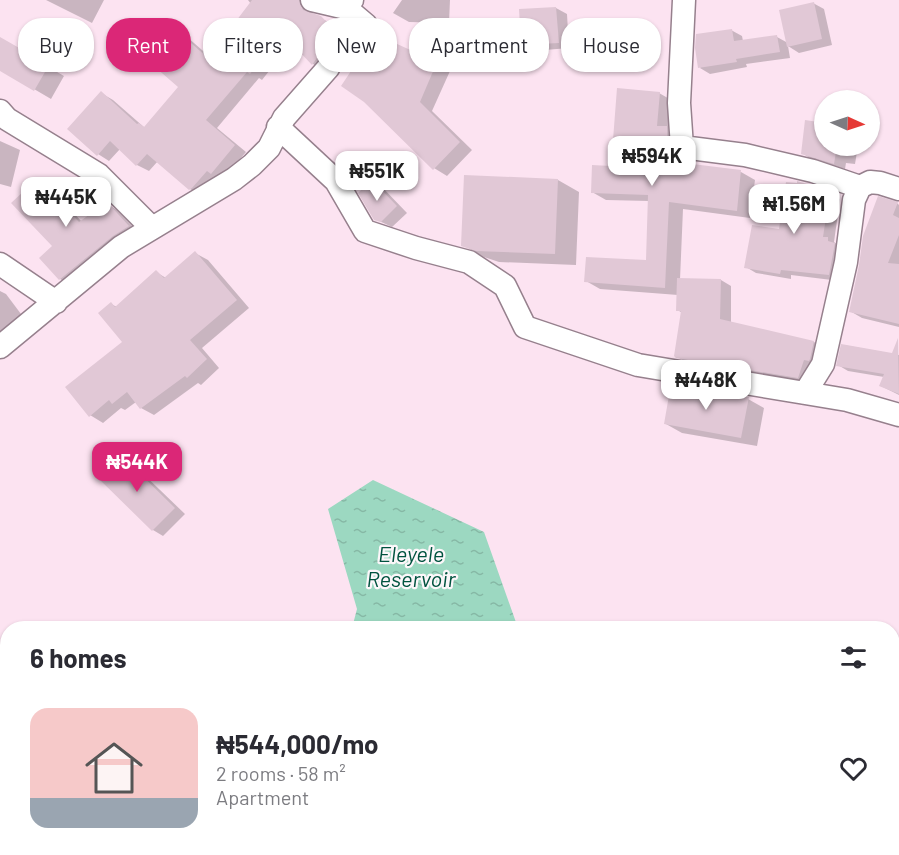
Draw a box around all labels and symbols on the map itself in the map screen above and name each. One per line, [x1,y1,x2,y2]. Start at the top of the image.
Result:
north arrow [814,90,880,156]
pin: ₦594K [610,136,694,187]
pin: ₦551K [335,151,419,202]
pin: ₦445K [24,177,108,228]
pin: ₦1.56M [745,184,843,235]
pin: ₦448K [664,360,748,411]
pin: ₦544K [95,442,179,493]
water label: Eleyele Reservoir [367,540,457,591]

